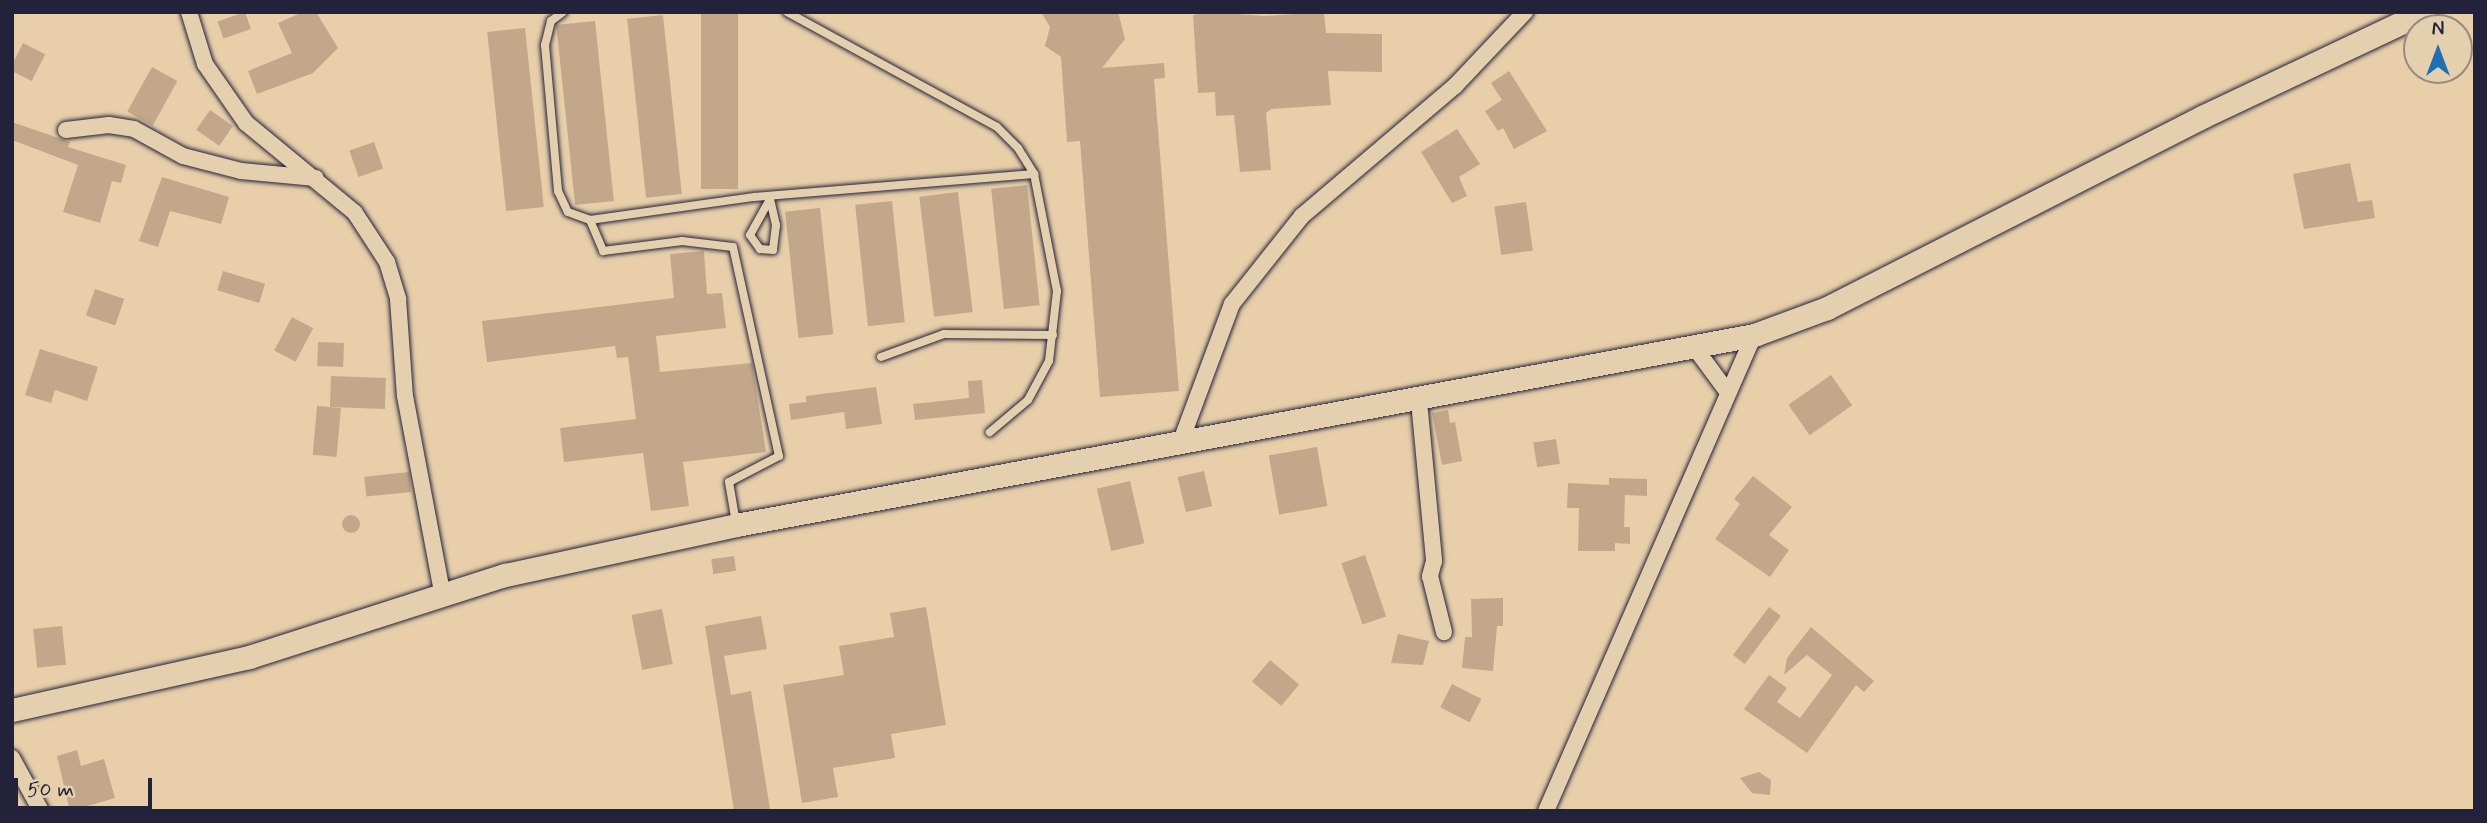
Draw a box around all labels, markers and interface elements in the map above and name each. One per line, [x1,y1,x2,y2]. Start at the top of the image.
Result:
north arrow [2403,14,2473,84]
text: N [2432,17,2444,42]
scale bar [18,764,156,808]
text: 50 m [27,776,74,804]

